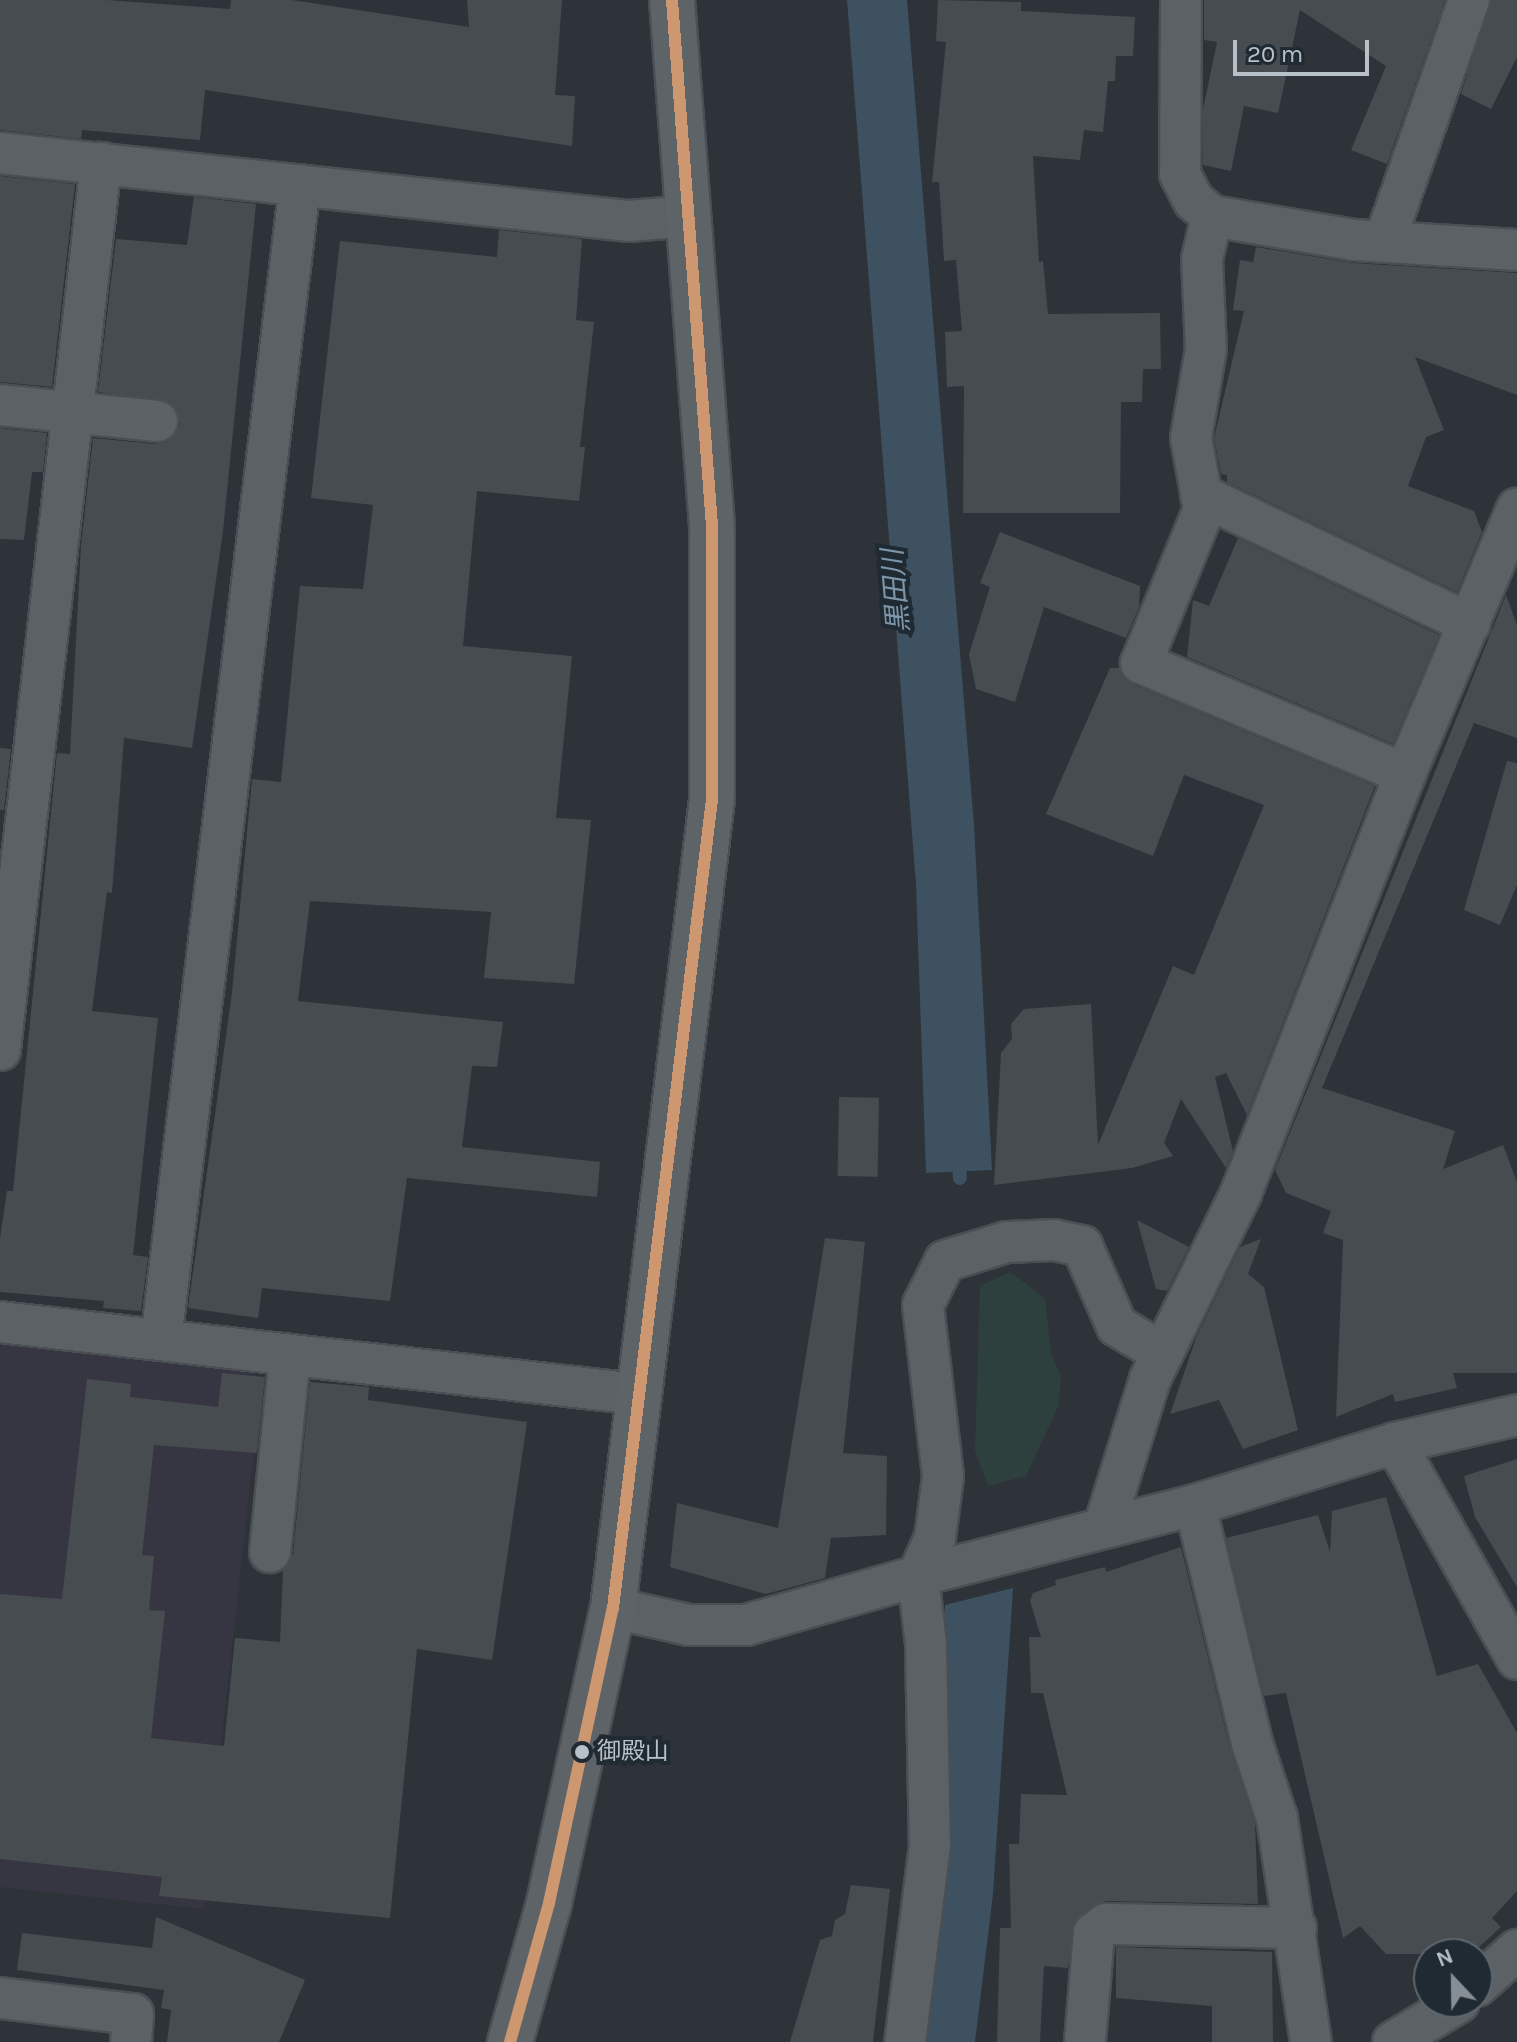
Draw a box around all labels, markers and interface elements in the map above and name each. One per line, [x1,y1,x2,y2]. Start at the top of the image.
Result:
scale bar [1237,24,1373,74]
text: 20 m [1247,40,1303,68]
water label: 黒田川 [876,548,916,634]
place label: 御殿山 [597,1738,669,1766]
marker: 御殿山 [574,1744,590,1760]
north arrow [1413,1938,1493,2018]
text: N [1433,1943,1457,1973]

